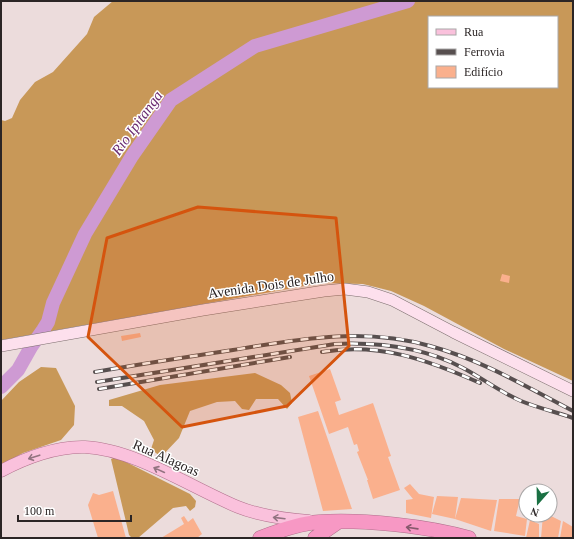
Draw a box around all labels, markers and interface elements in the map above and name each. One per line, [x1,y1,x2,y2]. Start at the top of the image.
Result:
legend [428,16,558,88]
text: Rua [464,25,484,39]
text: Ferrovia [464,45,505,59]
text: Edifício [464,65,503,79]
water label: Rio Ipitanga [108,88,166,159]
street label: Avenida Dois de Julho [207,269,335,301]
street label: Rua Alagoas [130,437,202,479]
one-way arrow [28,454,41,461]
one-way arrow [153,466,165,473]
north arrow [518,483,558,523]
scale bar [18,497,131,523]
text: 100 m [24,504,55,518]
text: N [529,505,540,519]
one-way arrow [273,514,286,522]
one-way arrow [406,524,419,532]

